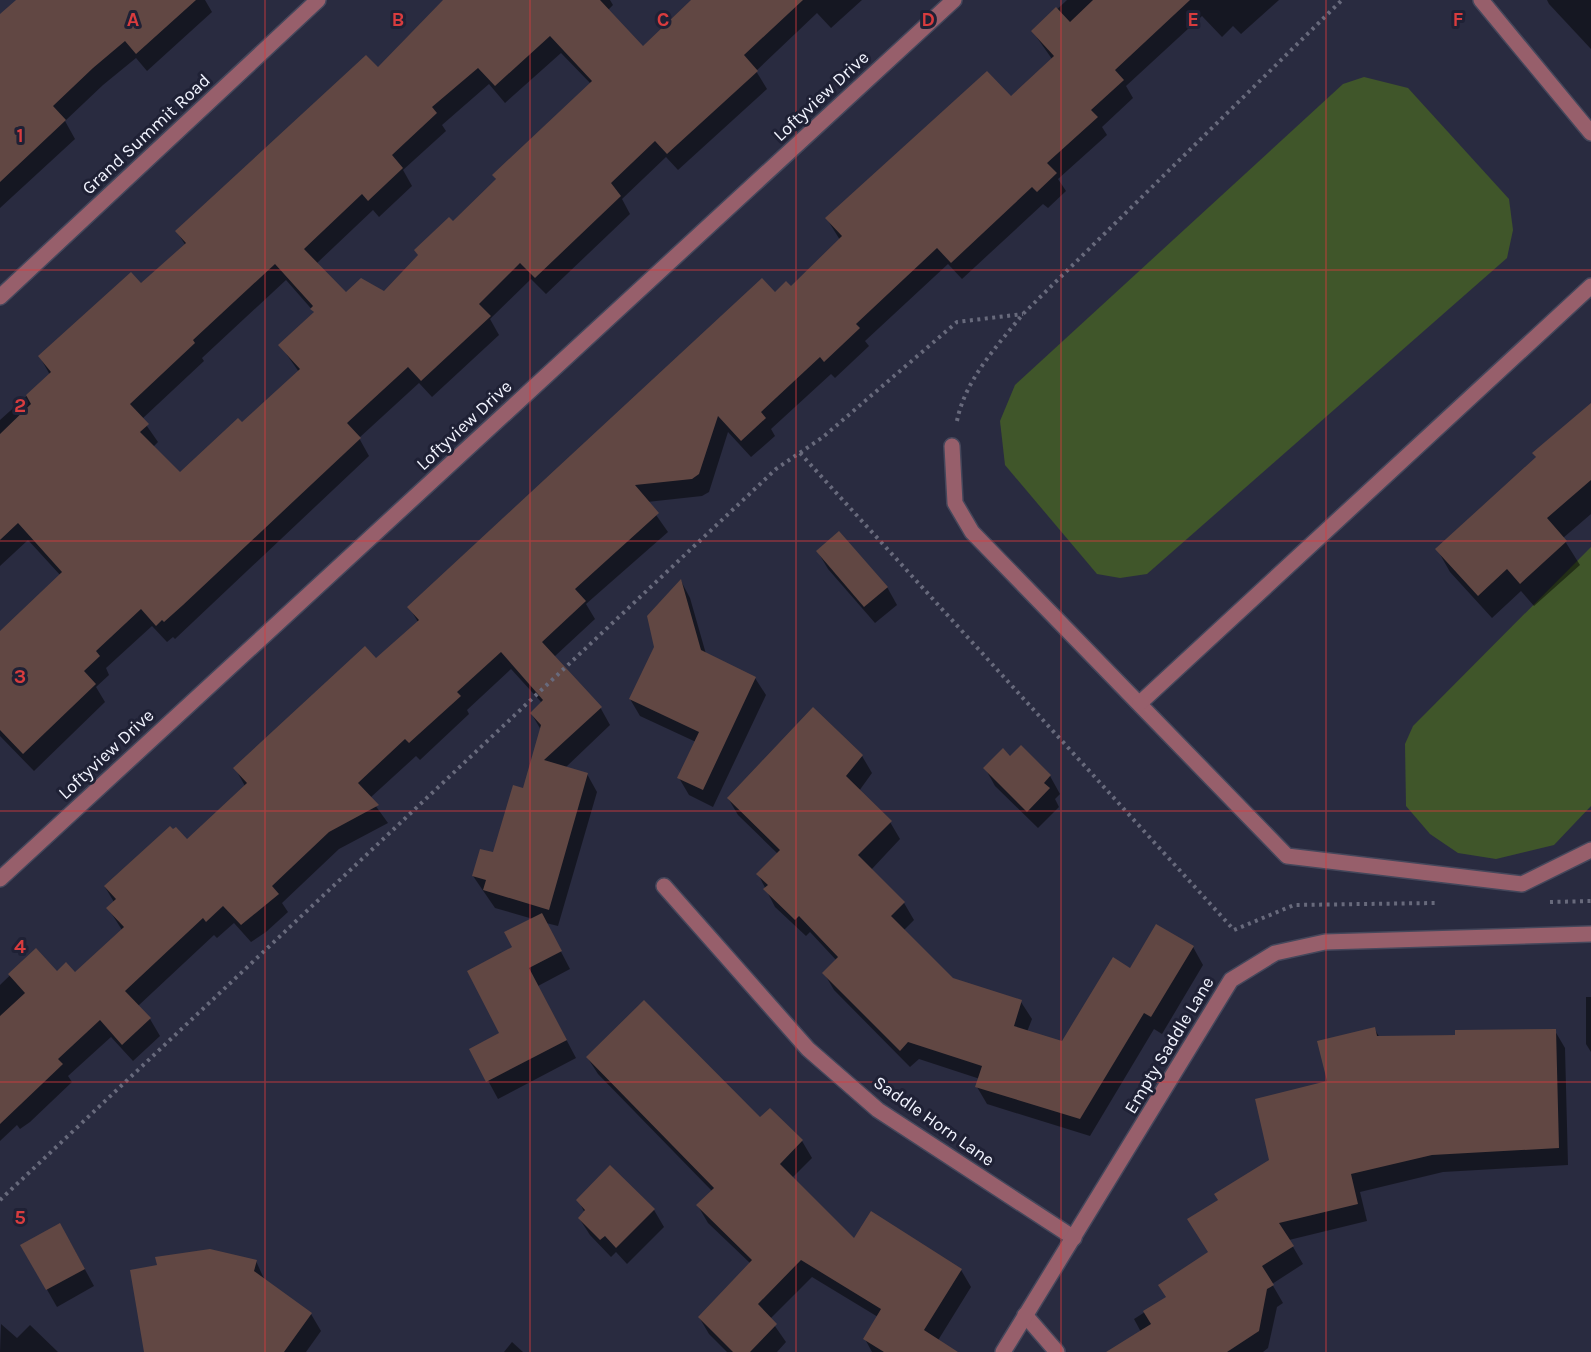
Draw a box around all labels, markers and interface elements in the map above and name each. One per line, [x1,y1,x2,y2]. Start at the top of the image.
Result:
text: A [127,8,140,31]
text: B [392,8,404,31]
text: C [657,8,669,31]
text: D [921,8,935,31]
text: E [1187,8,1199,31]
text: F [1453,8,1464,31]
street label: Loftyview Drive [769,46,873,146]
street label: Grand Summit Road [77,69,215,199]
text: 1 [16,124,24,147]
street label: Loftyview Drive [412,375,516,475]
text: 2 [14,394,26,417]
text: 3 [14,665,26,688]
street label: Loftyview Drive [54,704,158,804]
text: 4 [14,935,26,958]
street label: Empty Saddle Lane [1119,972,1219,1118]
street label: Saddle Horn Lane [869,1071,999,1171]
text: 5 [14,1206,26,1229]

